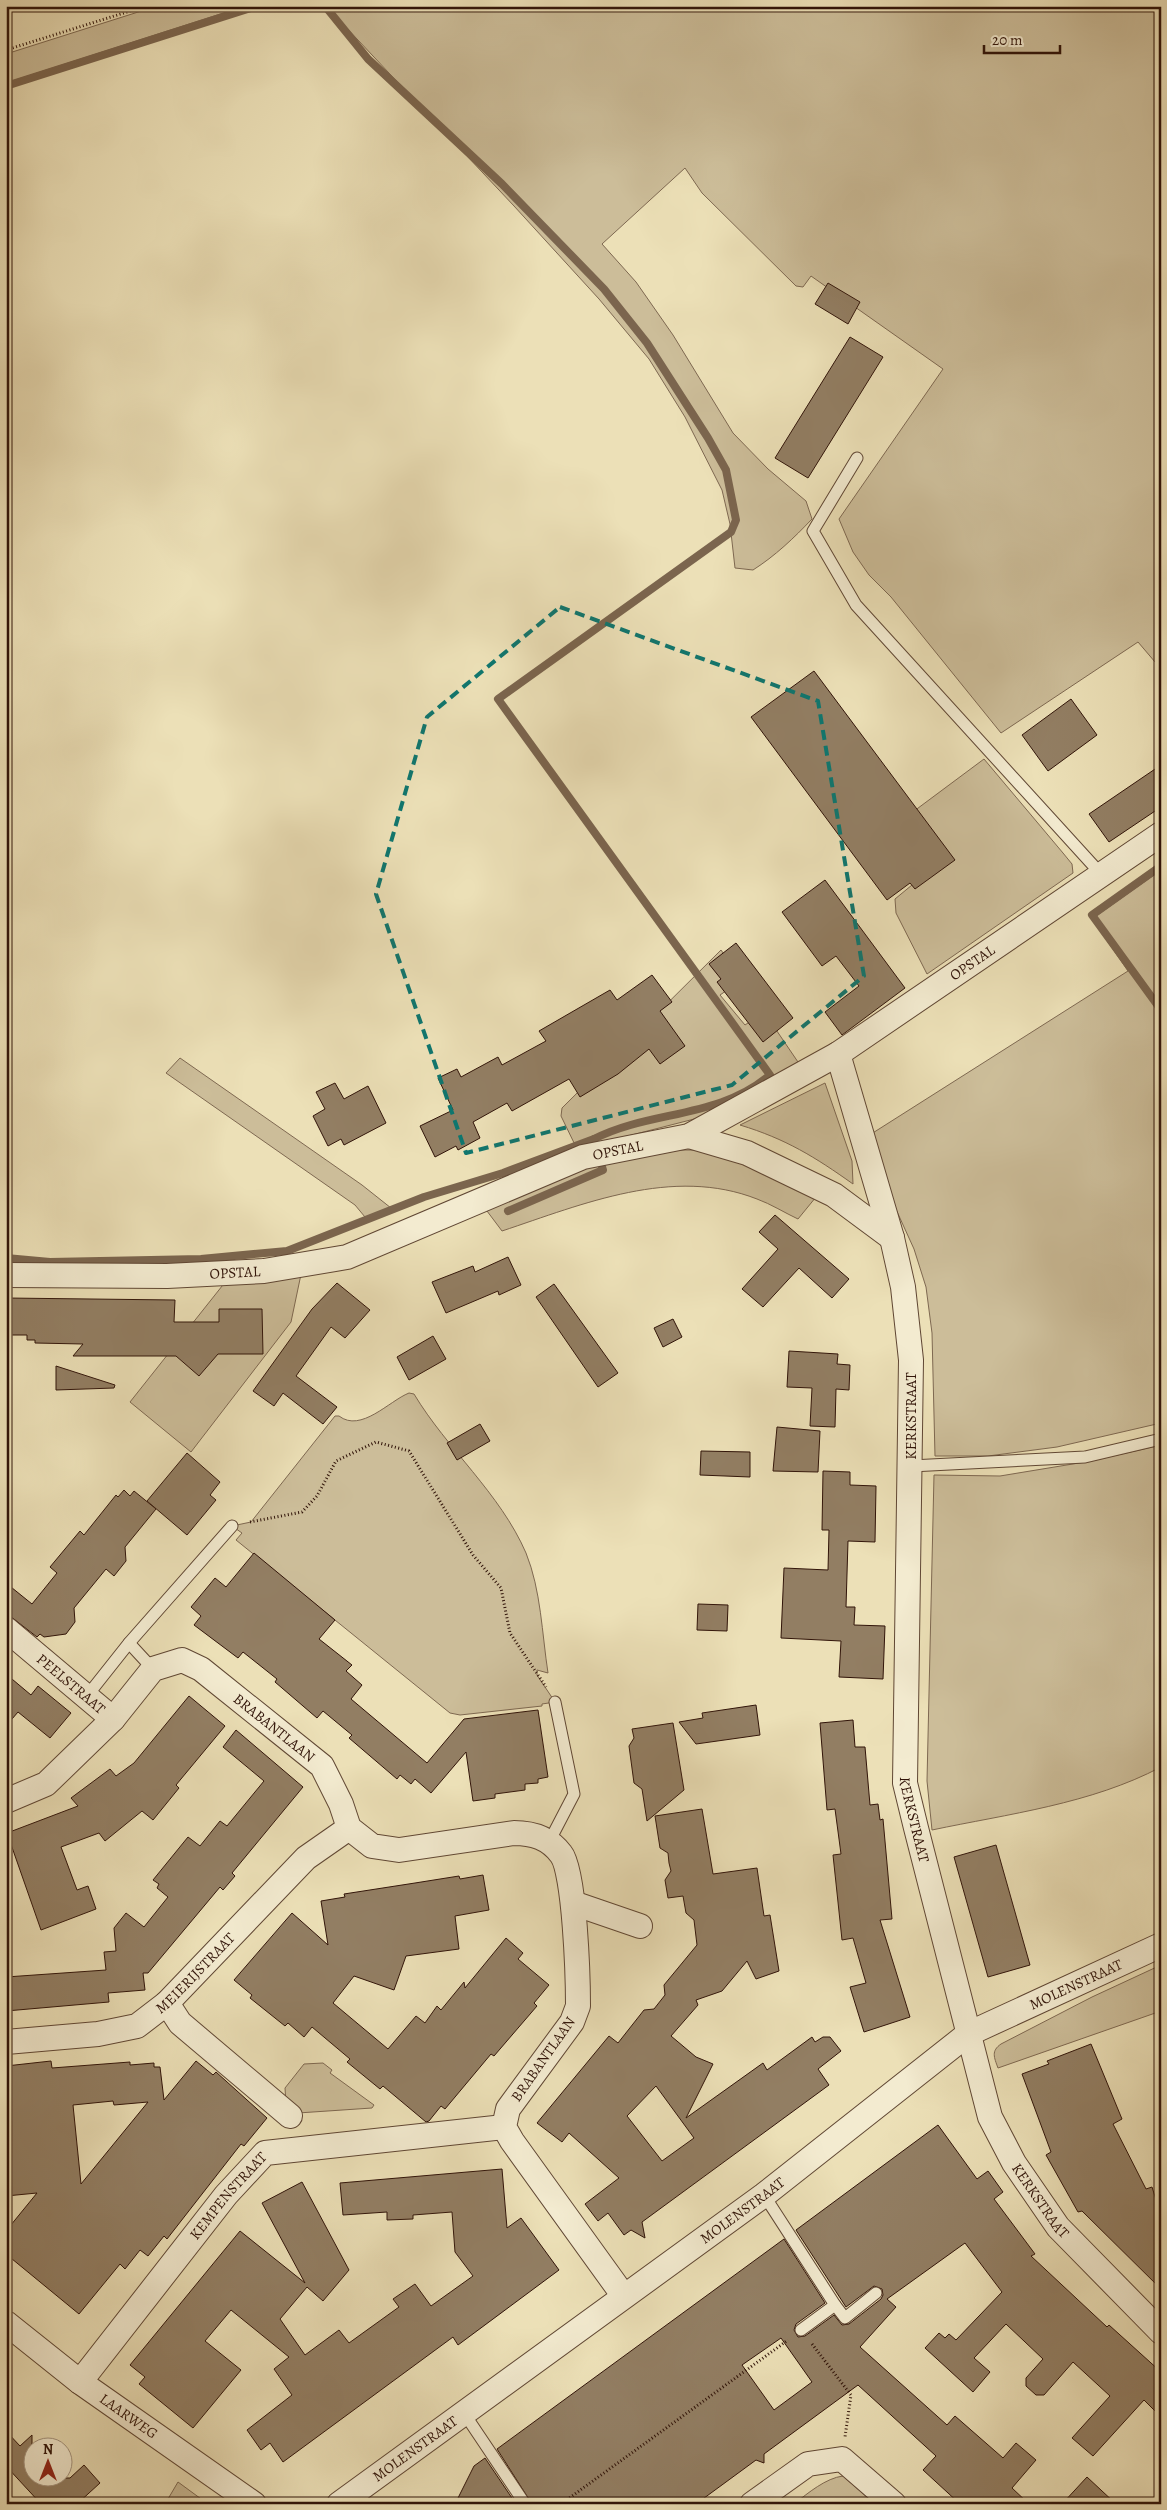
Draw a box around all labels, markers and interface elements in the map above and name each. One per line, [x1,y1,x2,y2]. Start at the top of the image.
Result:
scale bar [984,22,1061,54]
text: 20 m [992,30,1023,50]
street label: OPSTAL [945,940,999,985]
street label: OPSTAL [591,1135,645,1165]
street label: OPSTAL [209,1261,261,1284]
street label: KERKSTRAAT [901,1371,921,1460]
street label: PEELSTRAAT [32,1649,110,1719]
street label: BRABANTLAAN [229,1689,319,1767]
street label: KERKSTRAAT [895,1777,935,1865]
street label: MEIERIJSTRAAT [151,1928,240,2018]
street label: MOLENSTRAAT [1026,1954,1126,2014]
street label: BRABANTLAAN [506,2012,580,2106]
street label: KEMPENSTRAAT [185,2147,272,2244]
street label: KERKSTRAAT [1007,2159,1074,2243]
street label: MOLENSTRAAT [696,2172,790,2248]
street label: LAARWEG [96,2389,162,2443]
street label: MOLENSTRAAT [368,2411,462,2486]
north arrow [22,2438,72,2488]
text: N [43,2440,53,2459]

